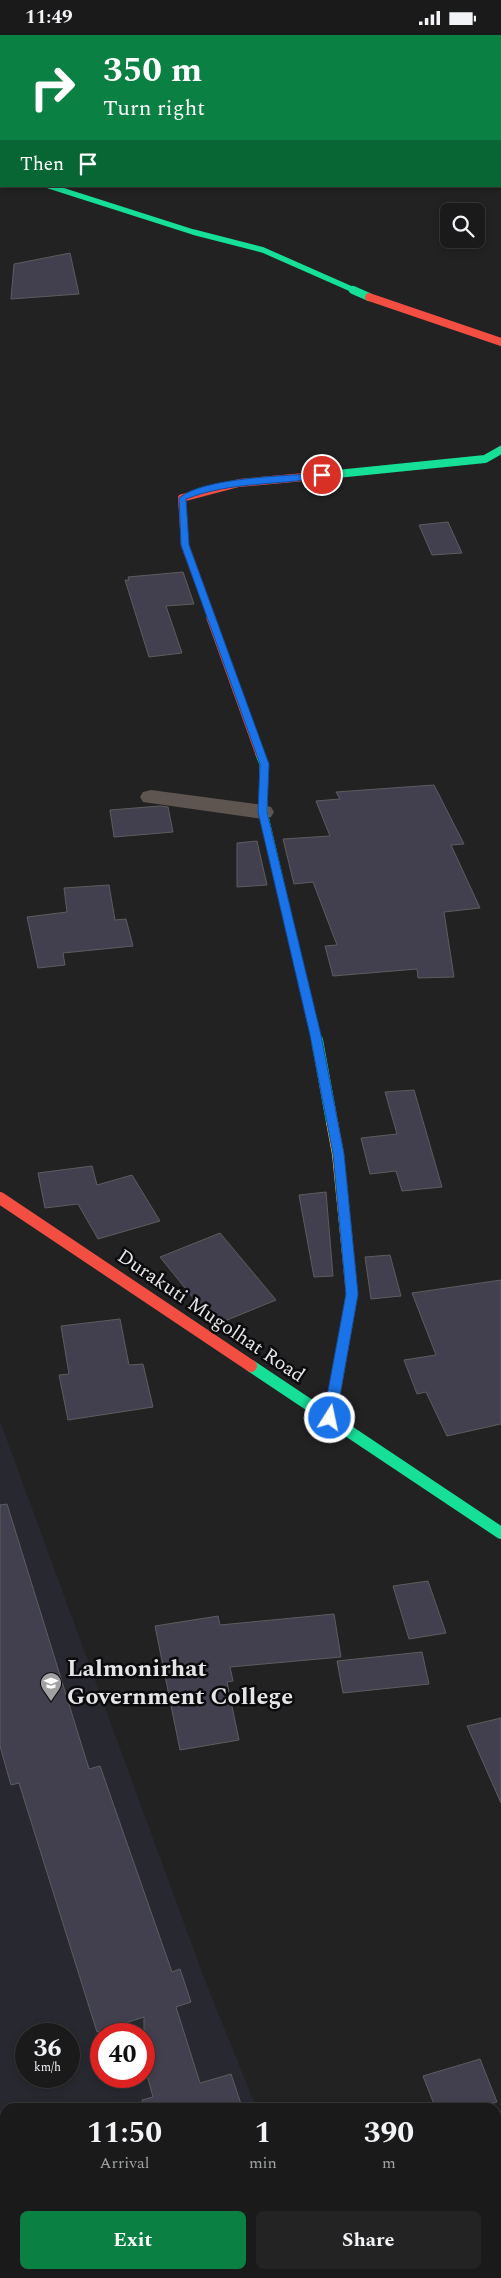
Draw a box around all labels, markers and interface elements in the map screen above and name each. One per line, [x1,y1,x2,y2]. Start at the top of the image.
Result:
text: 11:49 [25,3,73,32]
text: 350 m [103,44,202,97]
icon: right [20,55,85,120]
text: Turn right [103,92,205,125]
text: Then [20,150,64,179]
icon: arrive [74,150,102,178]
map controls [440,203,485,248]
button: search [440,203,485,248]
pin [301,454,343,496]
icon: arrive [308,461,336,489]
street label: Durakuti Mugolhat Road [111,1242,311,1390]
position arrow [303,1391,355,1443]
place label: Lalmonirhat Government College [67,1651,293,1715]
school or university icon: Lalmonirhat Government College [39,1671,63,1702]
speed limit sign: 40 [90,2023,155,2088]
text: 36 [33,2030,62,2068]
text: km/h [34,2058,61,2077]
text: 11:50 [87,2110,162,2156]
text: 1 [254,2110,271,2156]
text: 390 [364,2110,414,2156]
text: Arrival [100,2151,149,2175]
text: min [249,2151,277,2175]
text: m [382,2151,396,2175]
button: Exit [20,2211,246,2269]
button: Share [256,2211,481,2269]

